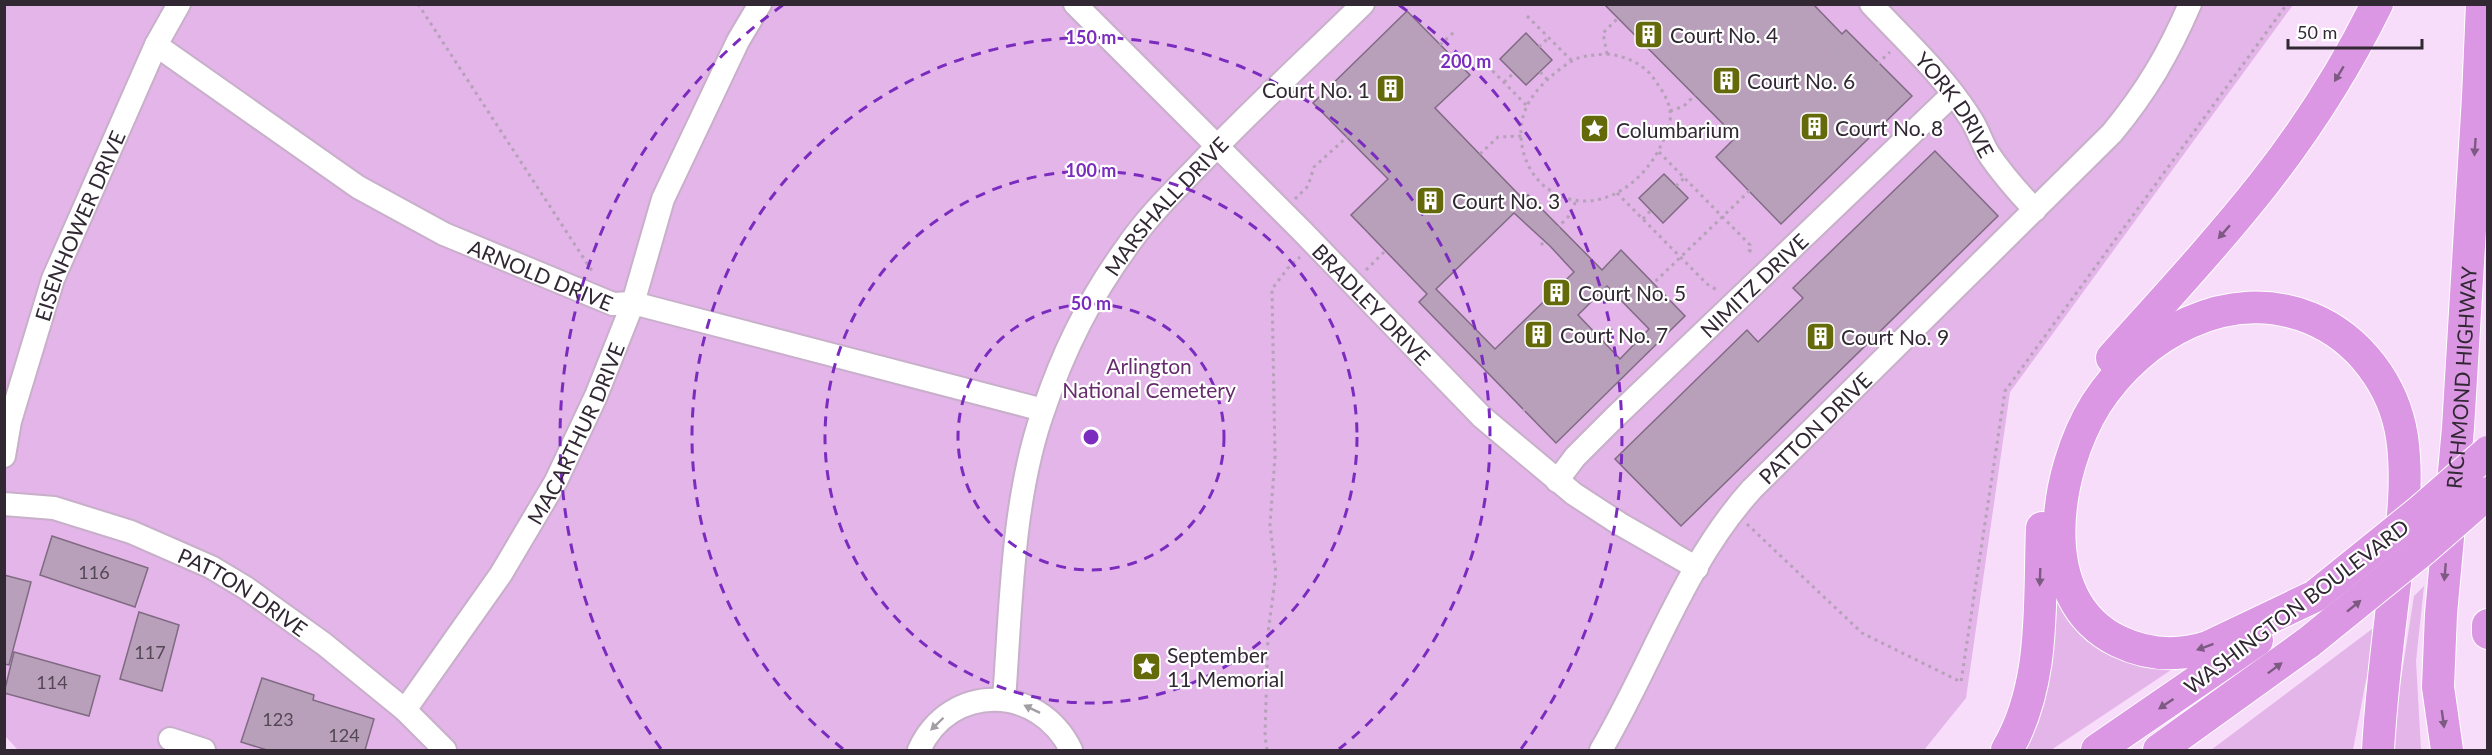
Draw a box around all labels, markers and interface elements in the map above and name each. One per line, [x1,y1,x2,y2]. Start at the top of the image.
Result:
scale bar [2288,12,2422,50]
building icon: Court No. 4 [1633,18,1665,50]
text: 50 m [2297,21,2337,43]
place label: Court No. 4 [1670,22,1778,47]
text: 150 m [1066,26,1116,48]
street label: YORK DRIVE [1911,46,2000,161]
text: 200 m [1441,50,1491,72]
building icon: Court No. 6 [1710,64,1742,96]
one-way arrow [2333,66,2344,82]
place label: Court No. 6 [1747,68,1855,93]
building icon: Court No. 1 [1375,73,1407,105]
place label: Court No. 1 [1262,77,1370,102]
building icon: Court No. 8 [1798,111,1830,143]
place icon: Columbarium [1579,113,1611,145]
place label: Court No. 8 [1835,115,1943,140]
place label: Columbarium [1616,117,1740,142]
street label: EISENHOWER DRIVE [29,126,129,324]
street label: MARSHALL DRIVE [1099,131,1233,280]
one-way arrow [2471,137,2480,156]
text: 100 m [1066,159,1116,181]
building icon: Court No. 3 [1415,184,1447,216]
place label: Court No. 3 [1452,188,1560,213]
one-way arrow [2217,224,2231,239]
street label: NIMITZ DRIVE [1694,228,1812,342]
street label: ARNOLD DRIVE [465,233,617,315]
street label: BRADLEY DRIVE [1308,238,1436,369]
street label: RICHMOND HIGHWAY [2440,265,2480,490]
building icon: Court No. 5 [1541,276,1573,308]
place label: Court No. 5 [1578,280,1686,305]
text: 50 m [1071,292,1111,314]
building icon: Court No. 7 [1523,318,1555,350]
building icon: Court No. 9 [1804,320,1836,352]
place label: Court No. 7 [1560,322,1668,347]
place label: Court No. 9 [1841,324,1949,349]
street label: MACARTHUR DRIVE [521,339,629,528]
park label: Arlington National Cemetery [1062,353,1236,402]
street label: PATTON DRIVE [1753,366,1876,488]
centre of rings [1081,427,1101,447]
street label: WASHINGTON BOULEVARD [2179,513,2413,699]
street label: PATTON DRIVE [175,542,313,641]
house number: 116 [78,561,110,583]
one-way arrow [2440,562,2450,581]
one-way arrow [2036,567,2045,586]
one-way arrow [2347,600,2362,612]
house number: 117 [134,641,166,663]
place label: September 11 Memorial [1167,642,1284,691]
one-way arrow [2196,643,2214,652]
place icon: September 11 Memorial [1130,650,1162,682]
one-way arrow [2267,662,2282,674]
house number: 114 [36,671,68,693]
one-way arrow [2158,698,2174,710]
one-way arrow [1023,705,1040,714]
house number: 123 [262,708,294,730]
one-way arrow [2438,709,2447,728]
one-way arrow [930,717,945,731]
house number: 124 [328,724,360,746]

